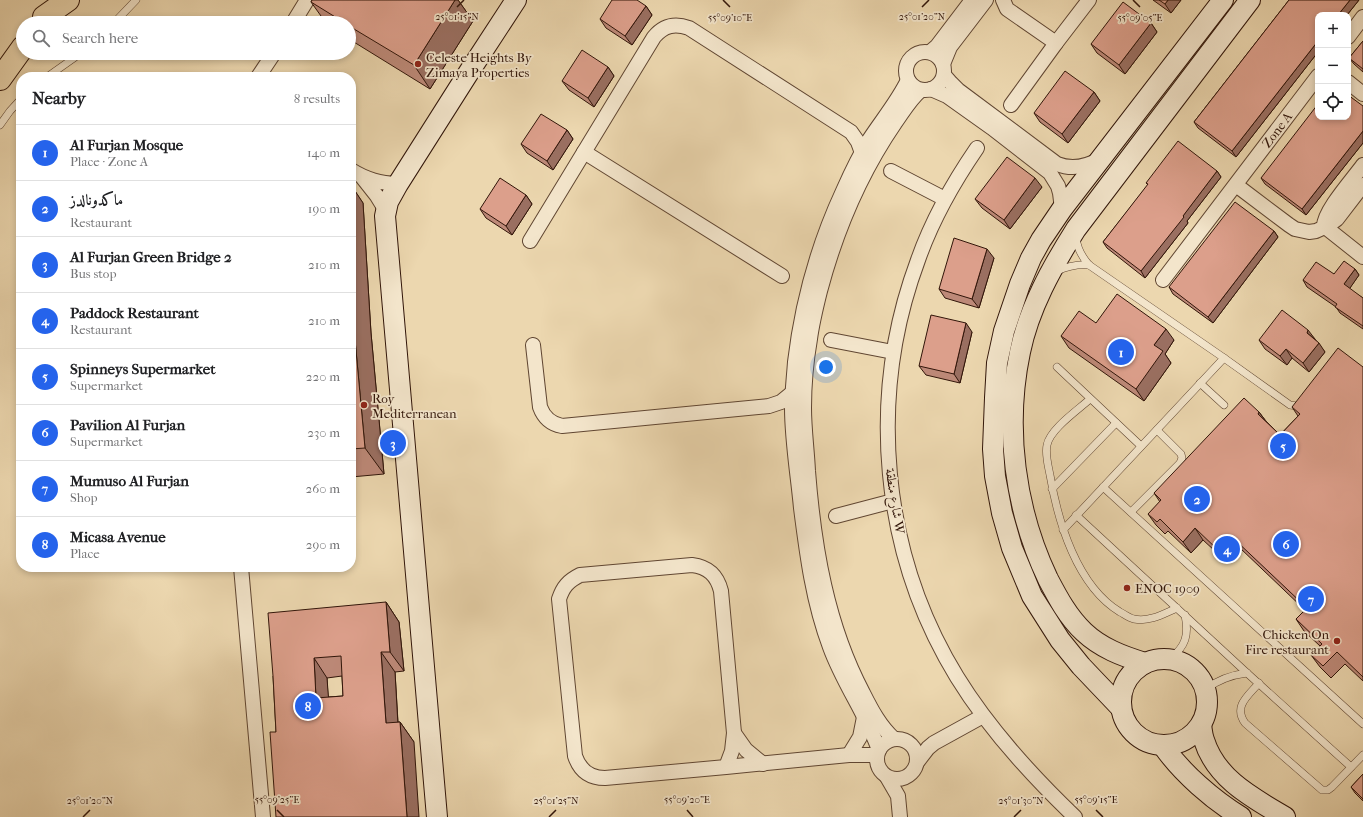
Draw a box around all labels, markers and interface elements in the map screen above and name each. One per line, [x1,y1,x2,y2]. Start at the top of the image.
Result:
text: 25°01'15"N [435,11,479,23]
text: 25°01'20"N [899,11,946,23]
text: 55°09'10"E [708,12,752,24]
text: 55°09'05"E [1118,12,1162,24]
map controls [1315,12,1351,120]
button: + [1315,12,1351,48]
search box [16,16,356,60]
icon: search [30,27,52,49]
text: Search here [62,29,138,47]
button: − [1315,48,1351,84]
place label: Celeste Heights By Zimaya Properties [426,50,533,80]
marker: Celeste Heights By Zimaya Properties [413,59,423,69]
button: locate [1315,84,1351,120]
text: Nearby [32,88,86,108]
text: 8 results [294,91,340,106]
street label: Zone A [1259,109,1295,151]
text: Al Furjan Mosque [70,136,183,154]
text: 1 [43,145,47,160]
text: 140 m [307,145,340,160]
text: Place · Zone A [70,154,148,169]
text: ماكدونالدز [70,191,123,209]
text: 2 [42,201,48,216]
text: 190 m [308,201,340,216]
text: Restaurant [70,215,132,230]
text: Al Furjan Green Bridge 2 [70,248,232,266]
text: 3 [42,257,48,272]
text: 210 m [308,257,340,272]
text: Bus stop [70,266,116,281]
text: Paddock Restaurant [70,304,199,322]
text: 4 [41,313,49,328]
text: 210 m [308,313,340,328]
text: Restaurant [70,322,132,337]
pin: 1 [1108,337,1134,367]
your location [816,357,836,377]
text: Spinneys Supermarket [70,360,216,378]
text: 5 [42,369,48,384]
text: 220 m [306,369,340,384]
text: Supermarket [70,378,143,393]
place label: Roy Mediterranean [372,391,457,421]
marker: Roy Mediterranean [359,400,369,410]
text: Pavilion Al Furjan [70,416,185,434]
text: 6 [41,425,49,440]
text: 230 m [307,425,340,440]
pin: 3 [380,428,406,458]
pin: 5 [1270,431,1296,461]
text: Supermarket [70,434,143,449]
street label: شارع منطقة W [878,467,908,537]
text: Mumuso Al Furjan [70,472,189,490]
text: 7 [42,481,48,496]
text: 260 m [306,481,340,496]
pin: 2 [1184,484,1210,514]
text: Shop [70,490,98,505]
text: Micasa Avenue [70,528,166,546]
pin: 6 [1273,529,1299,559]
pin: 4 [1214,534,1240,564]
text: 8 [42,537,48,552]
text: 290 m [306,537,340,552]
text: Place [70,546,100,561]
place label: ENOC 1909 [1135,581,1200,596]
marker: ENOC 1909 [1122,583,1132,593]
pin: 7 [1298,584,1324,614]
place label: Chicken On Fire restaurant [1245,627,1329,657]
marker: Chicken On Fire restaurant [1332,636,1342,646]
pin: 8 [295,691,321,721]
text: 55°09'25"E [255,794,299,806]
text: 55°09'20"E [664,794,710,806]
text: 55°09'15"E [1075,794,1118,806]
text: 25°01'20"N [67,795,114,807]
text: 25°01'25"N [533,795,579,807]
text: 25°01'30"N [998,795,1044,807]

